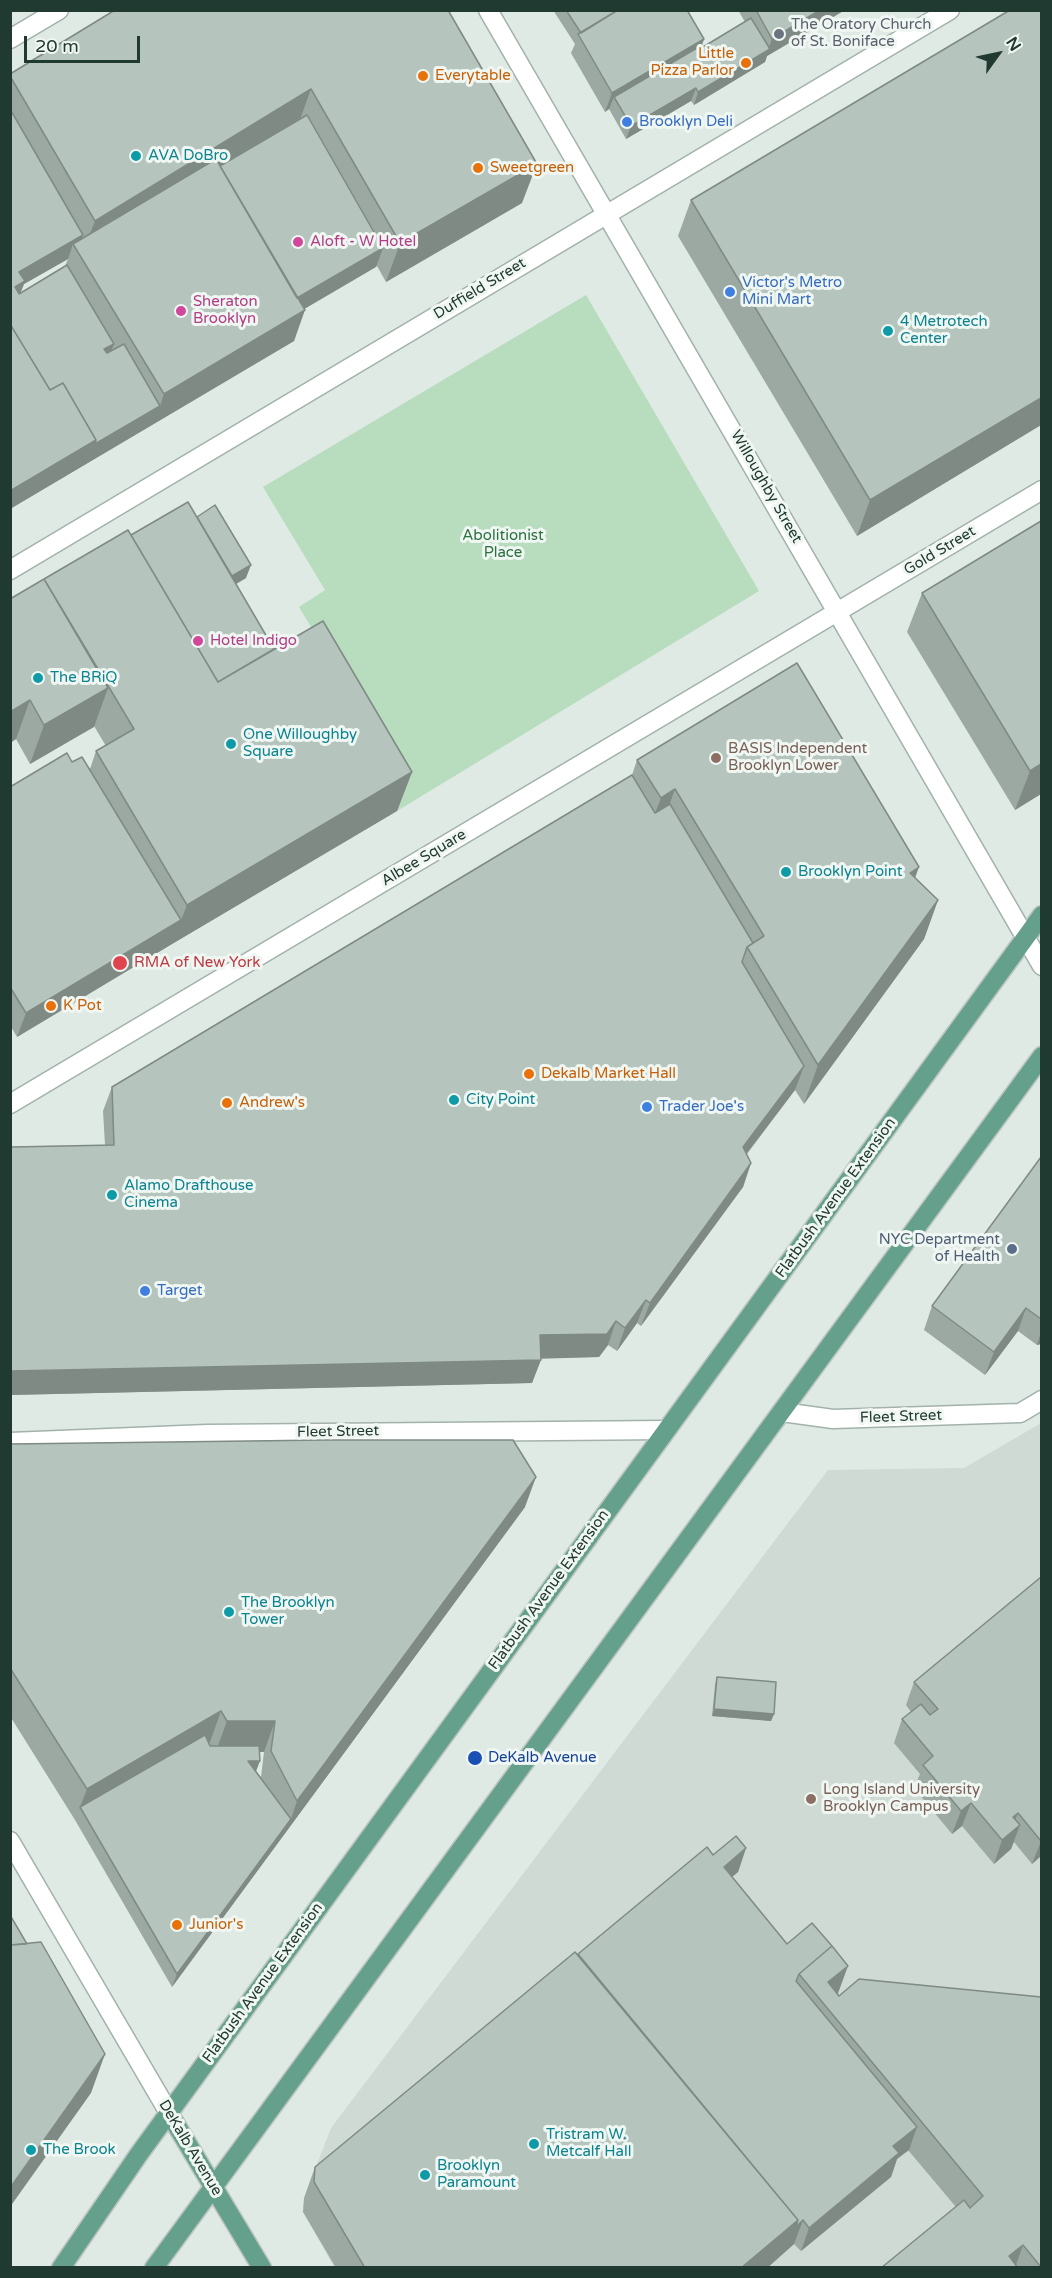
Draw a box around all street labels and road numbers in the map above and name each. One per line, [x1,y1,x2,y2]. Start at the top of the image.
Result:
street label: Duffield Street [431,254,529,324]
street label: Willoughby Street [726,427,806,547]
street label: Gold Street [901,523,979,579]
street label: Albee Square [378,826,470,890]
street label: Flatbush Avenue Extension [772,1115,900,1281]
street label: Fleet Street [860,1407,942,1427]
street label: Fleet Street [297,1422,379,1442]
street label: Flatbush Avenue Extension [485,1507,613,1673]
street label: Flatbush Avenue Extension [199,1900,327,2066]
street label: DeKalb Avenue [154,2097,226,2199]

